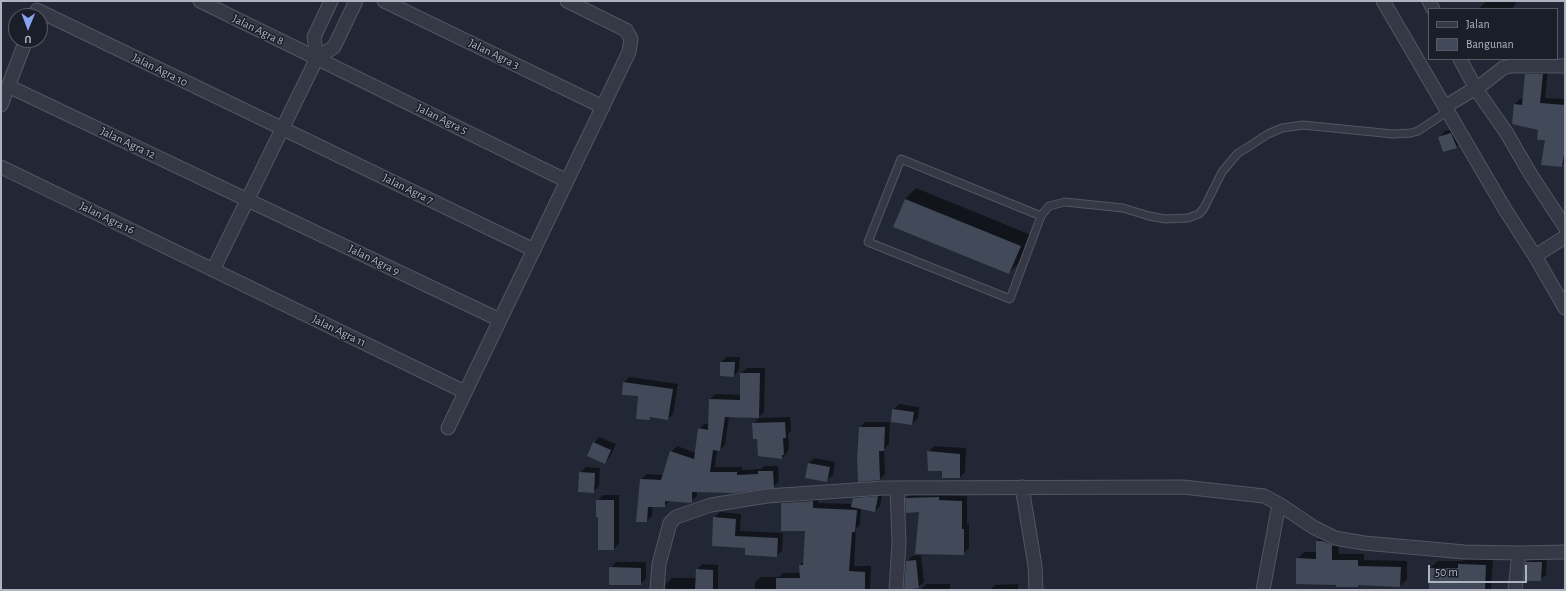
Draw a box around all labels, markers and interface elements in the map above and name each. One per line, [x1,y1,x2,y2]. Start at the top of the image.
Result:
north arrow [8,8,48,48]
legend [1428,8,1558,60]
street label: Jalan Agra 8 [230,11,286,49]
text: Jalan [1466,18,1490,30]
text: U [24,34,31,45]
street label: Jalan Agra 3 [466,36,522,72]
text: Bangunan [1466,38,1514,50]
street label: Jalan Agra 10 [130,50,190,90]
street label: Jalan Agra 5 [414,101,470,137]
street label: Jalan Agra 12 [98,124,158,162]
street label: Jalan Agra 7 [380,171,436,207]
street label: Jalan Agra 16 [77,199,137,237]
street label: Jalan Agra 9 [346,241,402,279]
street label: Jalan Agra 11 [310,312,368,350]
scale bar [1430,557,1529,583]
text: 50 m [1435,566,1458,578]

